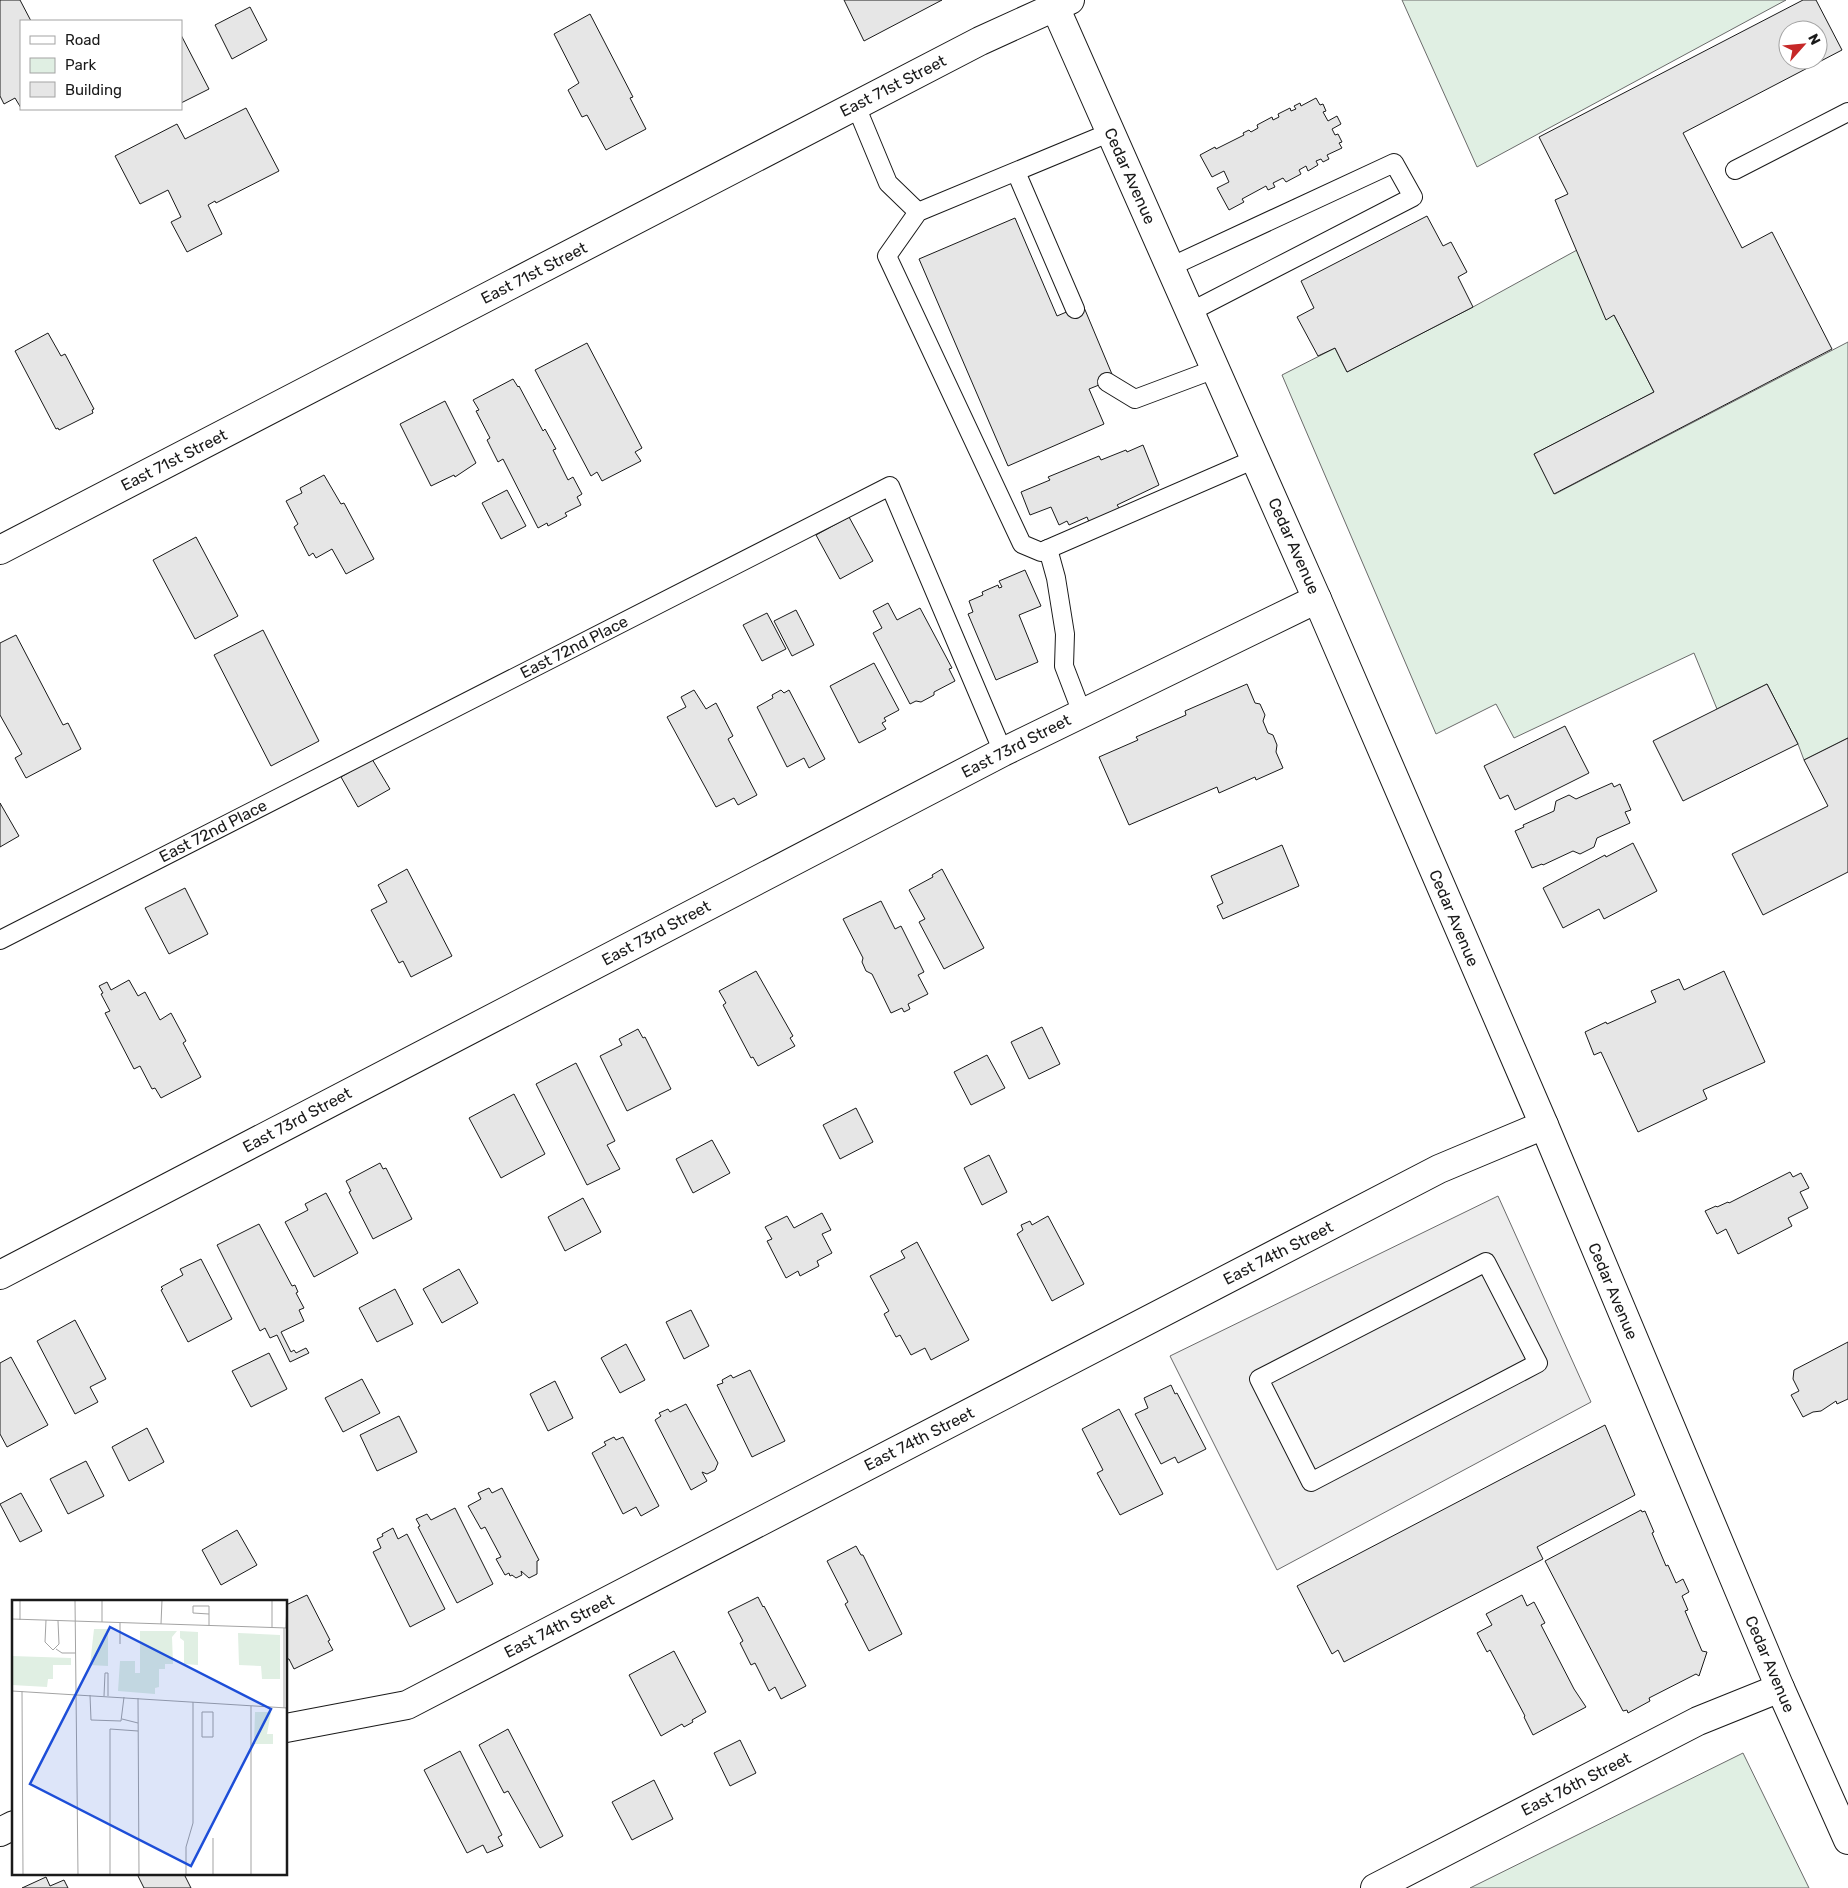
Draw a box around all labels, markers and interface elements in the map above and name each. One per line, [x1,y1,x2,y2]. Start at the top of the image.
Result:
legend [20,20,182,110]
north arrow [1778,20,1828,70]
text: Road [65,31,101,49]
text: N [1804,31,1824,48]
street label: East 71st Street [837,51,949,121]
text: Park [65,56,96,74]
text: Building [65,81,122,99]
street label: Cedar Avenue [1100,125,1160,227]
street label: East 71st Street [478,238,590,308]
street label: East 71st Street [118,425,230,495]
street label: Cedar Avenue [1264,495,1324,597]
street label: East 72nd Place [517,612,631,682]
street label: East 73rd Street [958,710,1074,782]
street label: East 72nd Place [156,796,270,866]
street label: Cedar Avenue [1425,867,1483,969]
street label: East 73rd Street [598,896,714,970]
street label: East 73rd Street [239,1083,355,1157]
street label: East 74th Street [1220,1217,1336,1289]
street label: Cedar Avenue [1584,1240,1642,1342]
street label: East 74th Street [861,1403,977,1475]
street label: East 74th Street [501,1590,617,1662]
inset map [12,1600,288,1876]
street label: Cedar Avenue [1741,1613,1799,1715]
street label: East 76th Street [1518,1748,1634,1820]

